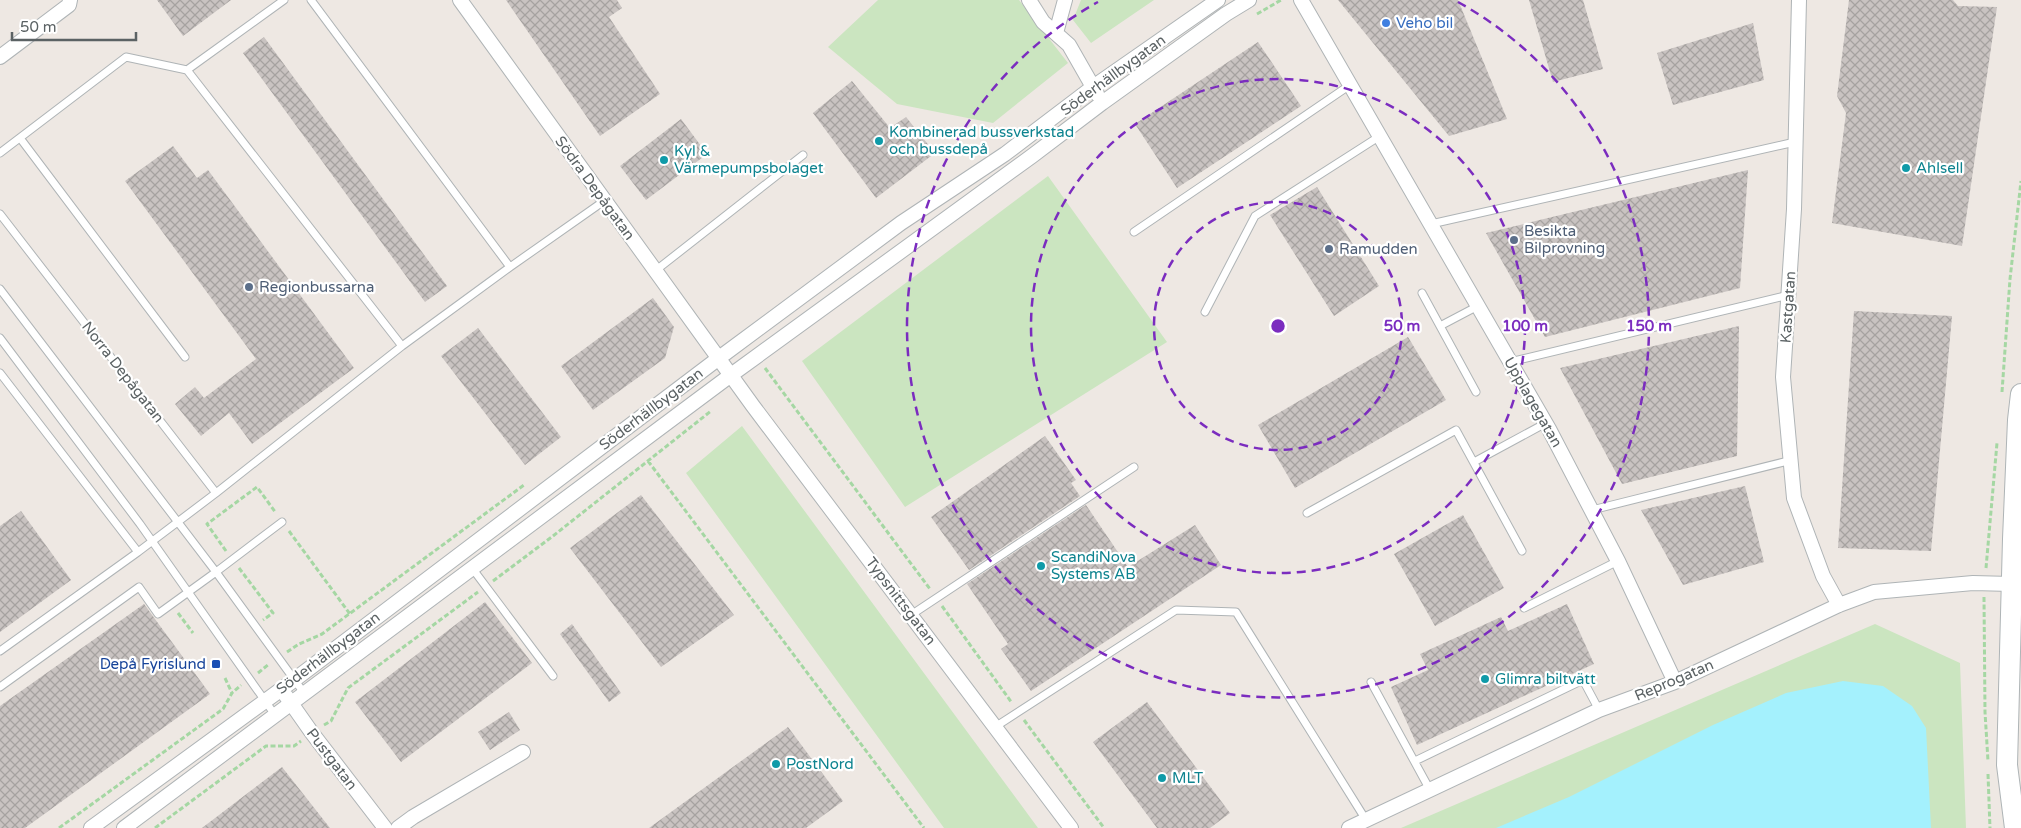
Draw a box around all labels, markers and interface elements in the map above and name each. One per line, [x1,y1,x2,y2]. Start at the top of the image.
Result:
scale bar [12,10,136,42]
place label: Veho bil [1396,14,1453,32]
marker: Veho bil [1380,17,1392,29]
text: 50 m [20,18,57,36]
street label: Söderhällbygatan [1057,31,1169,119]
place label: Kombinerad bussverkstad och bussdepå [889,123,1074,158]
street label: Södra Depågatan [551,132,639,244]
marker: Kombinerad bussverkstad och bussdepå [873,135,885,147]
place label: Kyl & Värmepumpsbolaget [674,142,824,177]
marker: Kyl & Värmepumpsbolaget [658,154,670,166]
place label: Ahlsell [1916,159,1963,177]
marker: Ahlsell [1900,162,1912,174]
place label: Besikta Bilprovning [1524,222,1605,257]
marker: Besikta Bilprovning [1508,234,1520,246]
place label: Ramudden [1339,240,1418,258]
marker: Ramudden [1323,243,1335,255]
street label: Kastgatan [1777,270,1799,344]
place label: Regionbussarna [259,278,374,296]
marker: Regionbussarna [243,281,255,293]
centre of rings [1269,317,1287,335]
text: 50 m [1384,317,1420,335]
text: 100 m [1502,317,1548,335]
text: 150 m [1626,317,1672,335]
street label: Norra Depågatan [78,318,168,426]
street label: Upplagegatan [1500,354,1566,450]
street label: Söderhällbygatan [596,364,706,454]
place label: ScandiNova Systems AB [1051,548,1136,583]
street label: Typsnittsgatan [862,554,940,648]
marker: ScandiNova Systems AB [1035,560,1047,572]
street label: Söderhällbygatan [273,608,383,698]
place label: Depå Fyrislund [100,655,206,673]
street label: Reprogatan [1632,655,1716,705]
marker: Depå Fyrislund [210,658,222,670]
place label: Glimra biltvätt [1495,670,1596,688]
marker: Glimra biltvätt [1479,673,1491,685]
street label: Pustgatan [303,724,361,794]
place label: PostNord [786,755,854,773]
marker: PostNord [770,758,782,770]
place label: MLT [1172,769,1203,787]
marker: MLT [1156,772,1168,784]

